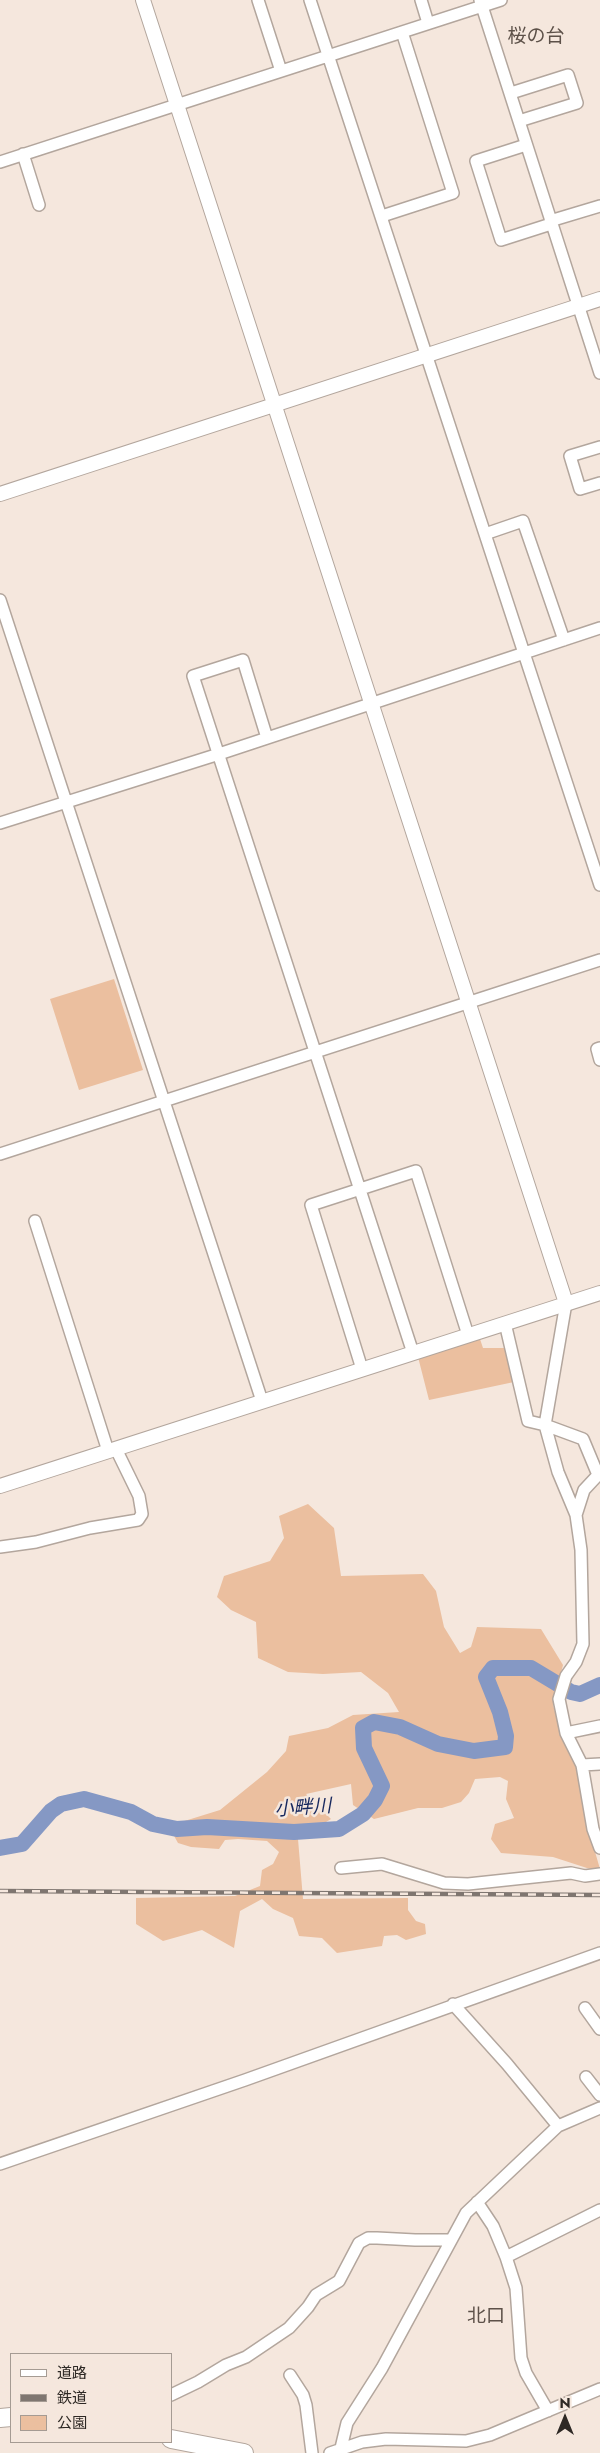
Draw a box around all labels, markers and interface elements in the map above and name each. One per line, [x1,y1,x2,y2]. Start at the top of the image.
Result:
district label: 桜の台 [508,26,564,48]
water label: 小畔川 [274,1796,332,1822]
district label: 北口 [467,2306,505,2328]
legend [10,2353,172,2443]
text: 道路 [57,2362,87,2384]
text: 鉄道 [57,2387,87,2409]
north arrow [540,2393,590,2443]
text: N [559,2393,571,2413]
text: 公園 [57,2412,87,2434]

